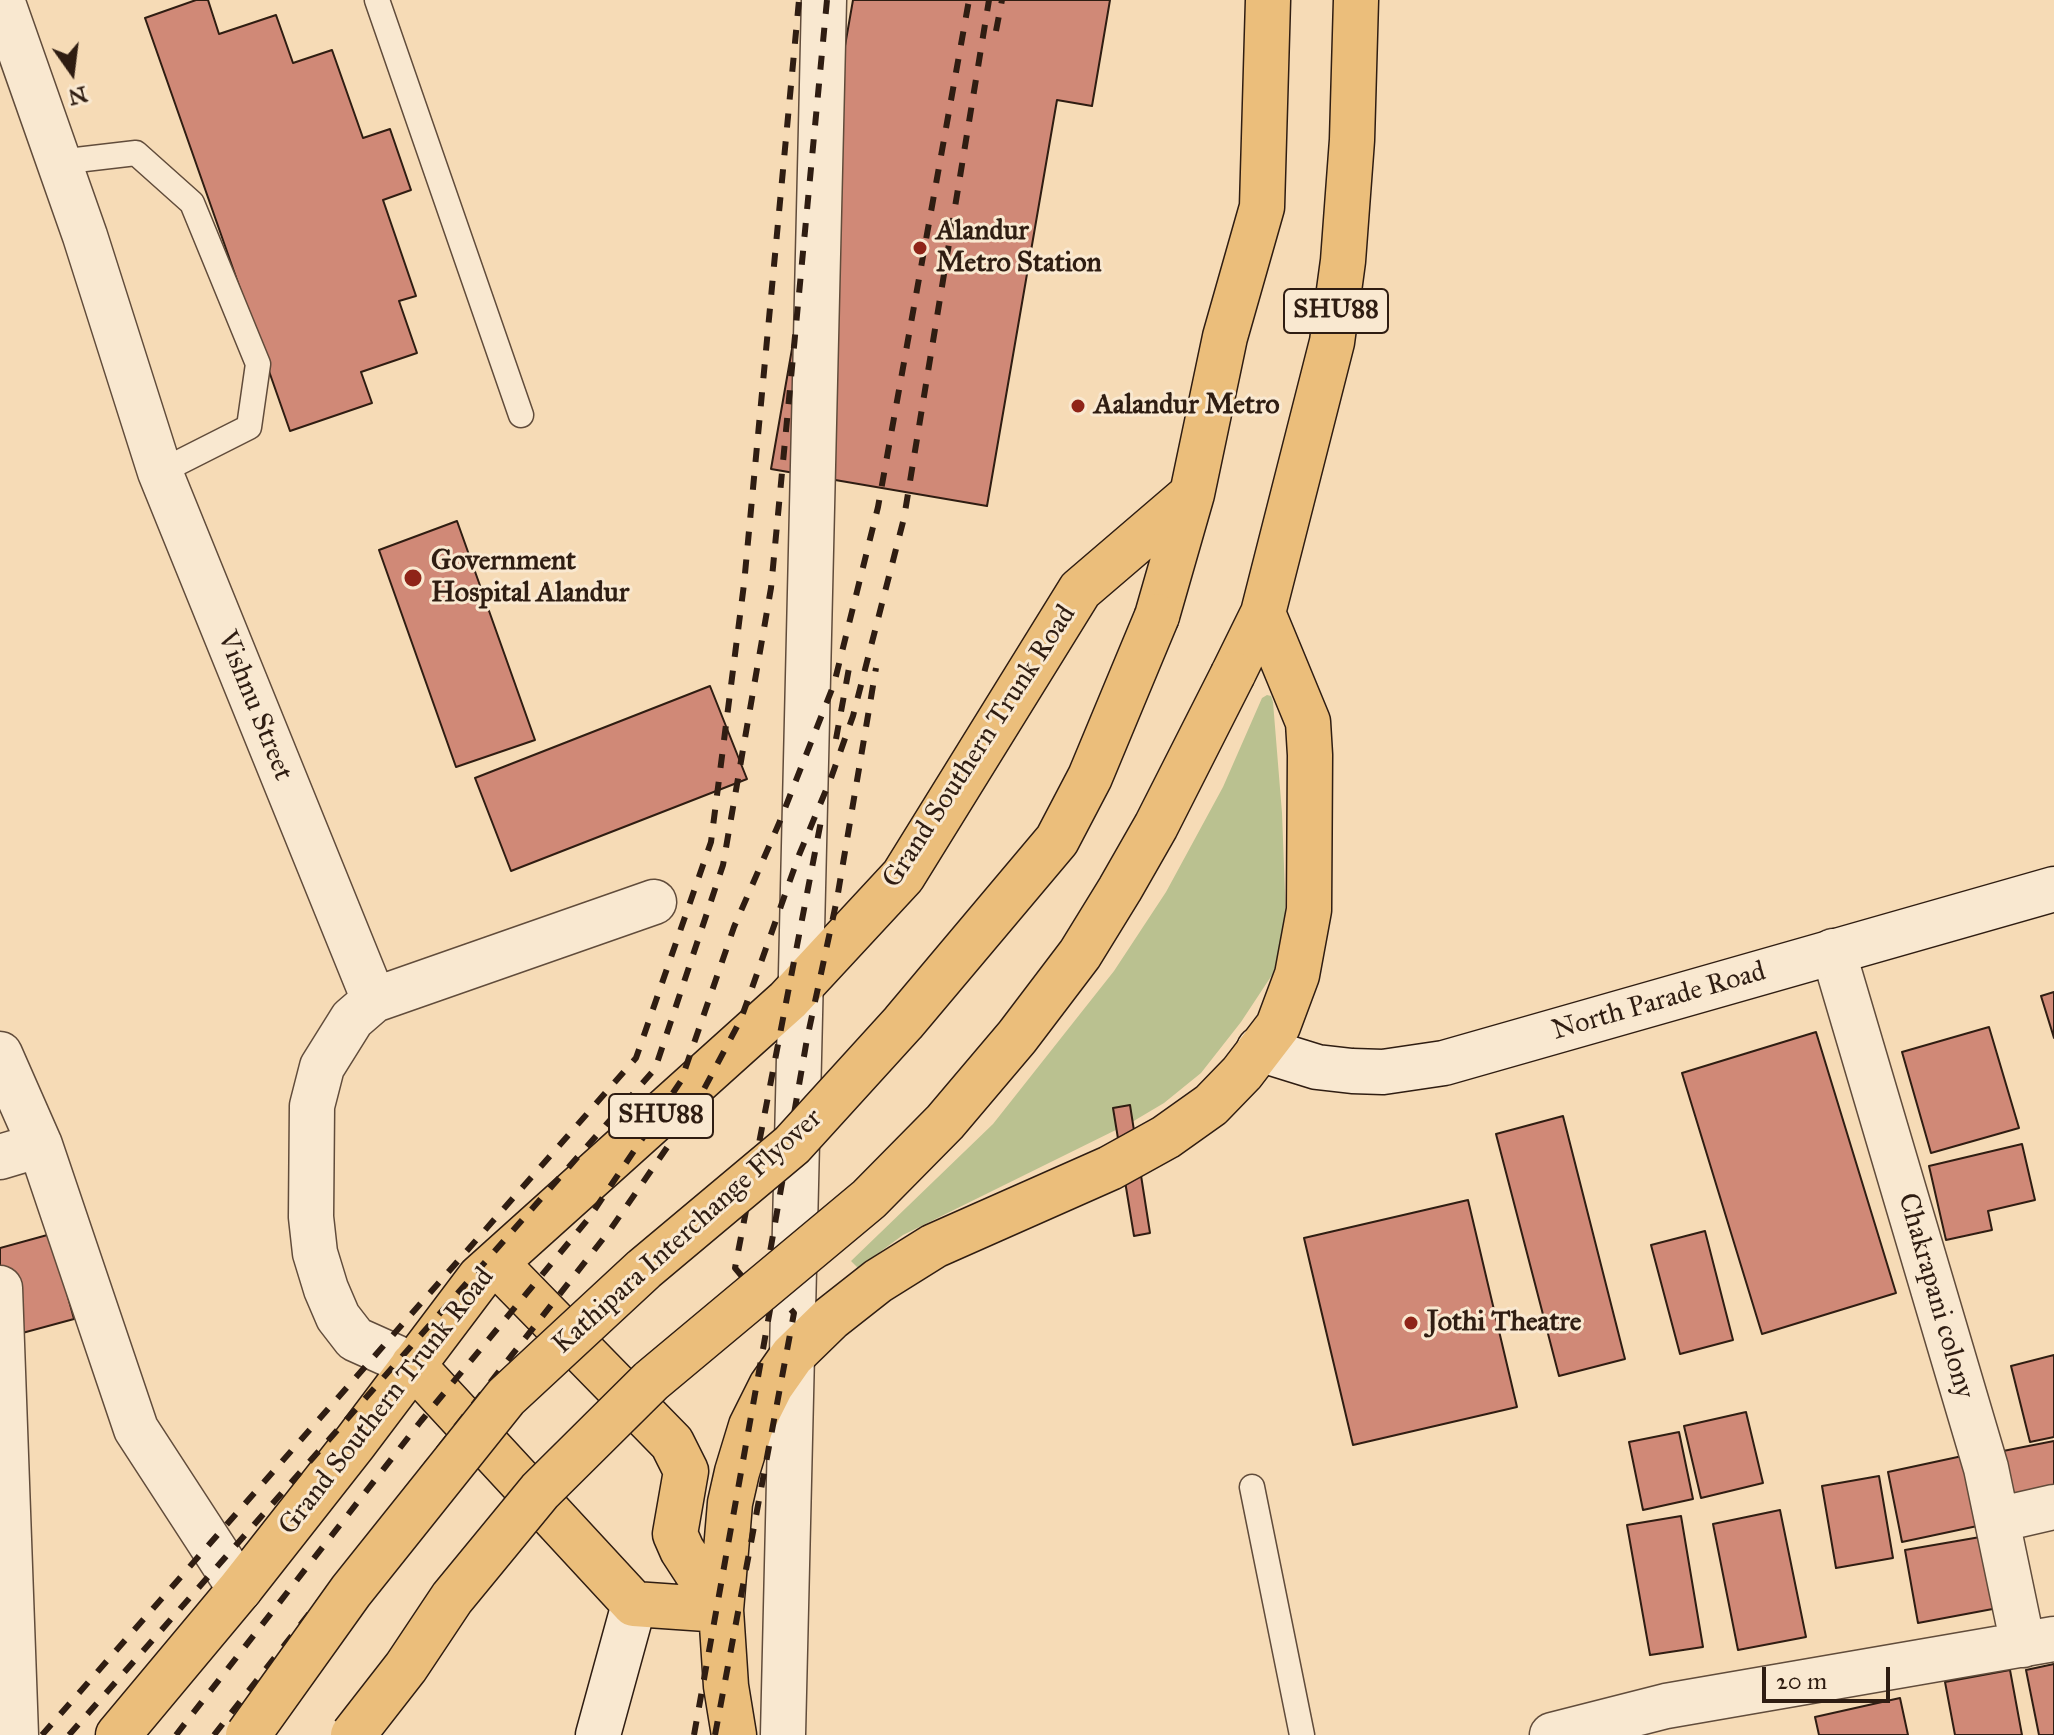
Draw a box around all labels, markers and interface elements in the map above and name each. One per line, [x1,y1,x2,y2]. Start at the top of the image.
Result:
north arrow [32,32,112,112]
text: N [66,80,90,111]
place label: Alandur Metro Station [936,215,1102,281]
marker: Alandur Metro Station [911,239,929,257]
road number: SHU88 [1284,289,1388,333]
place label: Aalandur Metro [1094,389,1280,423]
marker: Aalandur Metro [1069,397,1087,415]
place label: Government Hospital Alandur [431,545,629,611]
marker: Government Hospital Alandur [402,567,424,589]
street label: Grand Southern Trunk Road [876,599,1084,895]
street label: Vishnu Street [209,626,299,786]
street label: North Parade Road [1548,955,1770,1049]
road number: SHU88 [609,1094,713,1138]
street label: Kathipara Interchange Flyover [546,1102,830,1362]
street label: Chakrapani colony [1890,1189,1980,1403]
street label: Grand Southern Trunk Road [272,1262,502,1542]
place label: Jothi Theatre [1427,1306,1581,1340]
marker: Jothi Theatre [1402,1314,1420,1332]
scale bar [1766,1651,1894,1701]
text: 20 m [1776,1666,1827,1696]

